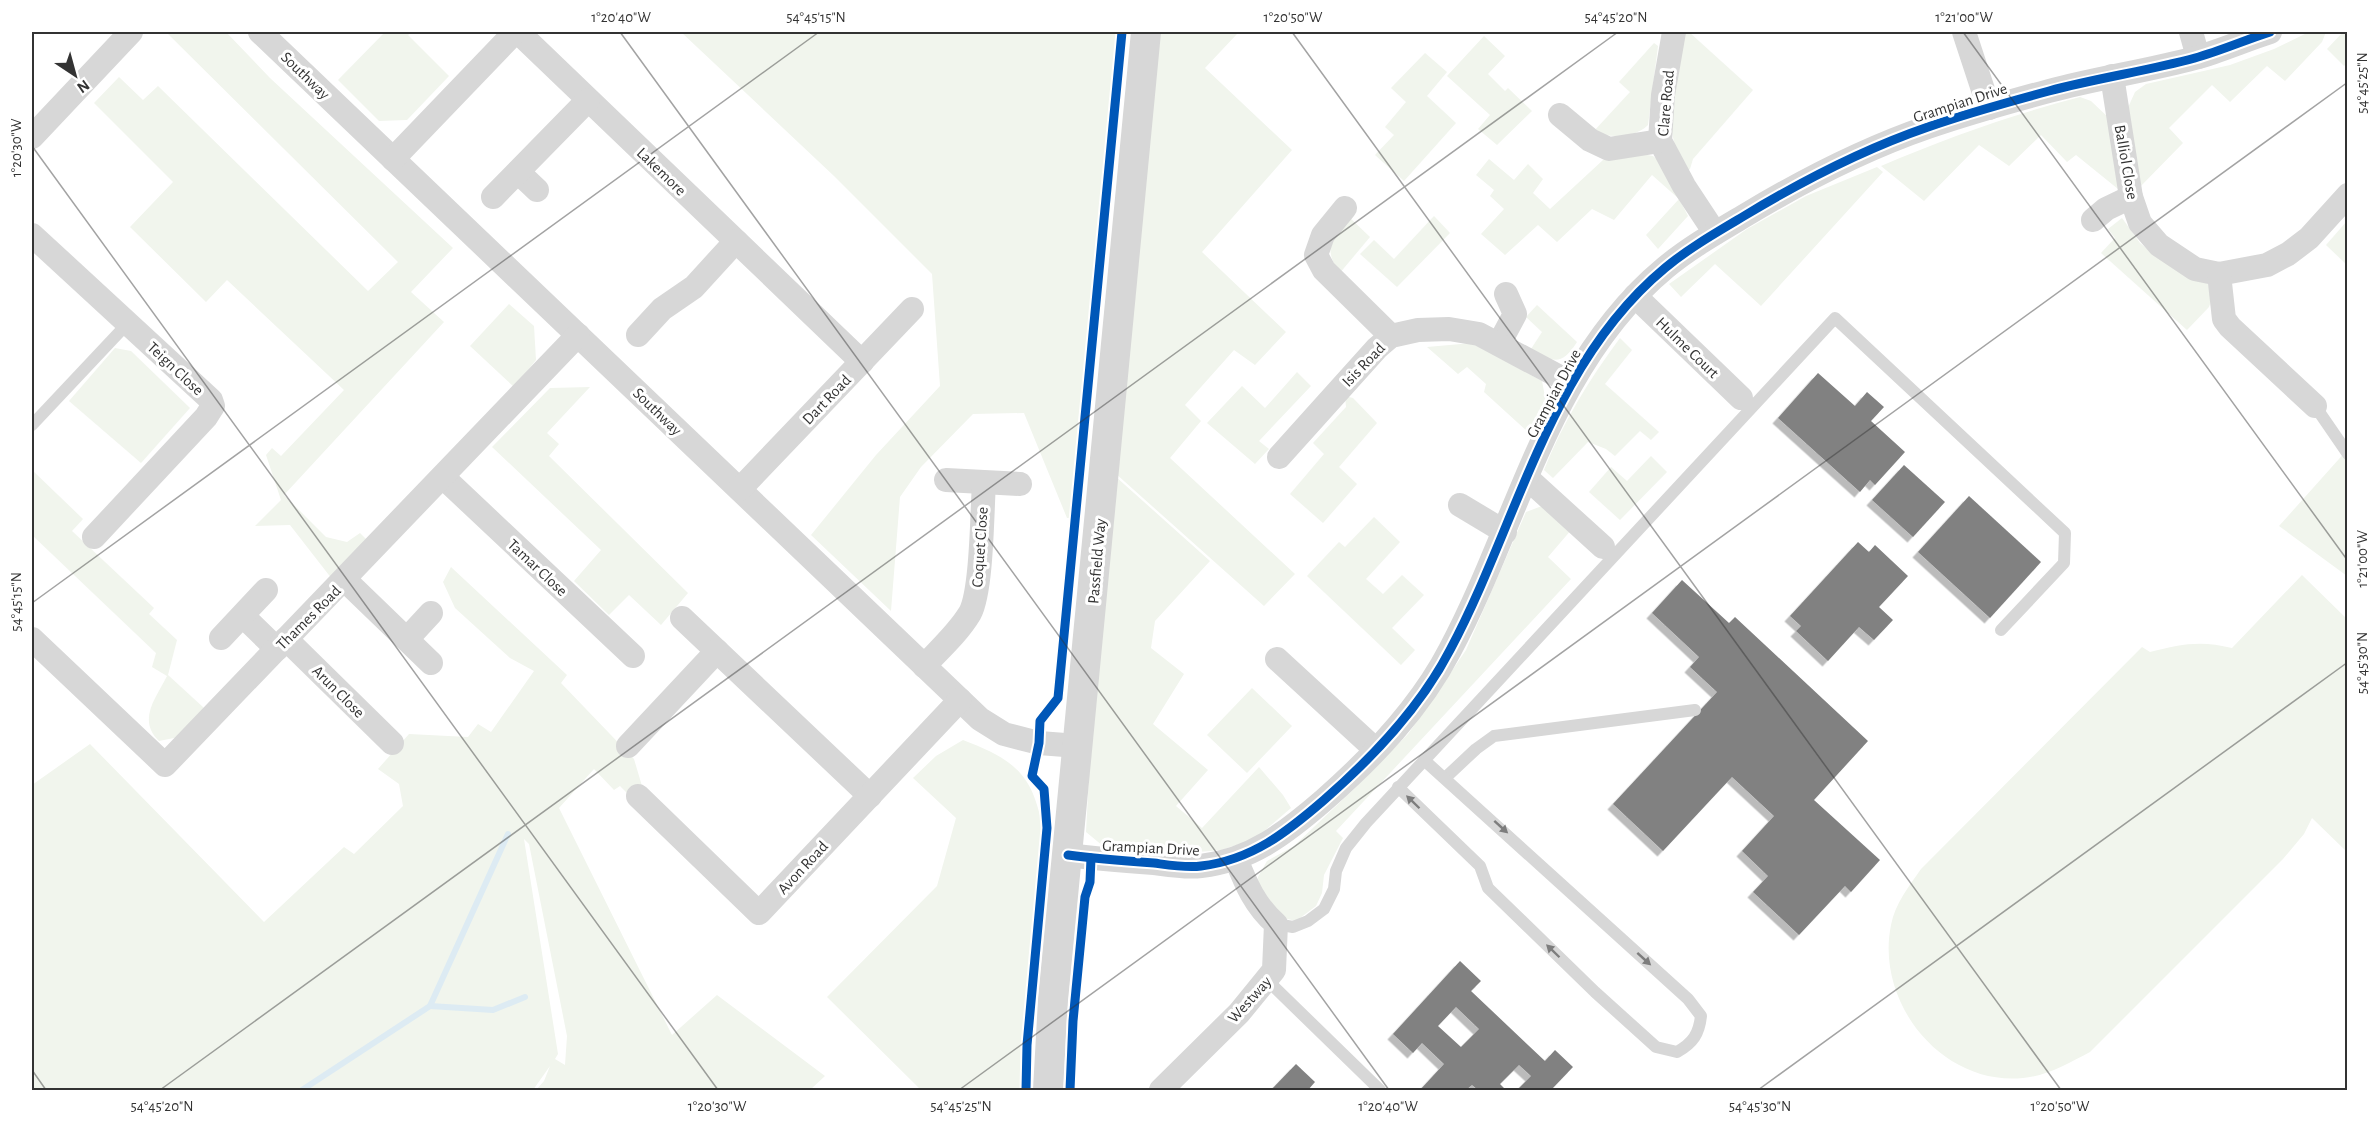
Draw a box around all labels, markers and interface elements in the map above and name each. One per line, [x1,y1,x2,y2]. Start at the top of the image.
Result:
text: 1°20'40"W [591,10,651,25]
text: 54°45'15"N [786,10,846,25]
text: 1°20'50"W [1264,10,1323,25]
text: 54°45'20"N [1584,10,1648,25]
text: 1°21'00"W [1935,10,1993,25]
north arrow [45,45,105,105]
street label: Southway [277,49,333,103]
text: 54°45'25"N [2355,52,2370,114]
street label: Clare Road [1655,69,1677,137]
text: N [74,77,92,96]
street label: Grampian Drive [1911,80,2009,126]
text: 1°20'30"W [9,118,24,177]
street label: Balliol Close [2112,124,2140,201]
street label: Lakemore [634,145,689,199]
street label: Hulme Court [1653,314,1722,381]
street label: Teign Close [144,339,206,399]
street label: Isis Road [1339,340,1388,390]
street label: Grampian Drive [1524,347,1584,440]
street label: Dart Road [799,372,854,428]
street label: Southway [629,385,685,439]
street label: Coquet Close [969,506,991,588]
street label: Passfield Way [1085,518,1110,605]
text: 1°21'00"W [2355,530,2370,588]
street label: Tamar Close [504,536,570,599]
text: 54°45'15"N [9,572,24,632]
street label: Thames Road [273,582,344,653]
text: 54°45'30"N [2355,632,2370,694]
street label: Arun Close [309,663,367,721]
one-way arrow [1406,795,1421,809]
one-way arrow [1493,820,1507,834]
street label: Grampian Drive [1102,837,1200,859]
street label: Avon Road [774,838,831,897]
one-way arrow [1546,944,1560,958]
one-way arrow [1637,952,1652,966]
street label: Westway [1225,973,1275,1027]
text: 54°45'20"N [130,1099,194,1114]
text: 1°20'30"W [688,1099,747,1114]
text: 54°45'25"N [930,1099,992,1114]
text: 1°20'40"W [1358,1099,1418,1114]
text: 54°45'30"N [1729,1099,1791,1114]
text: 1°20'50"W [2031,1099,2090,1114]

